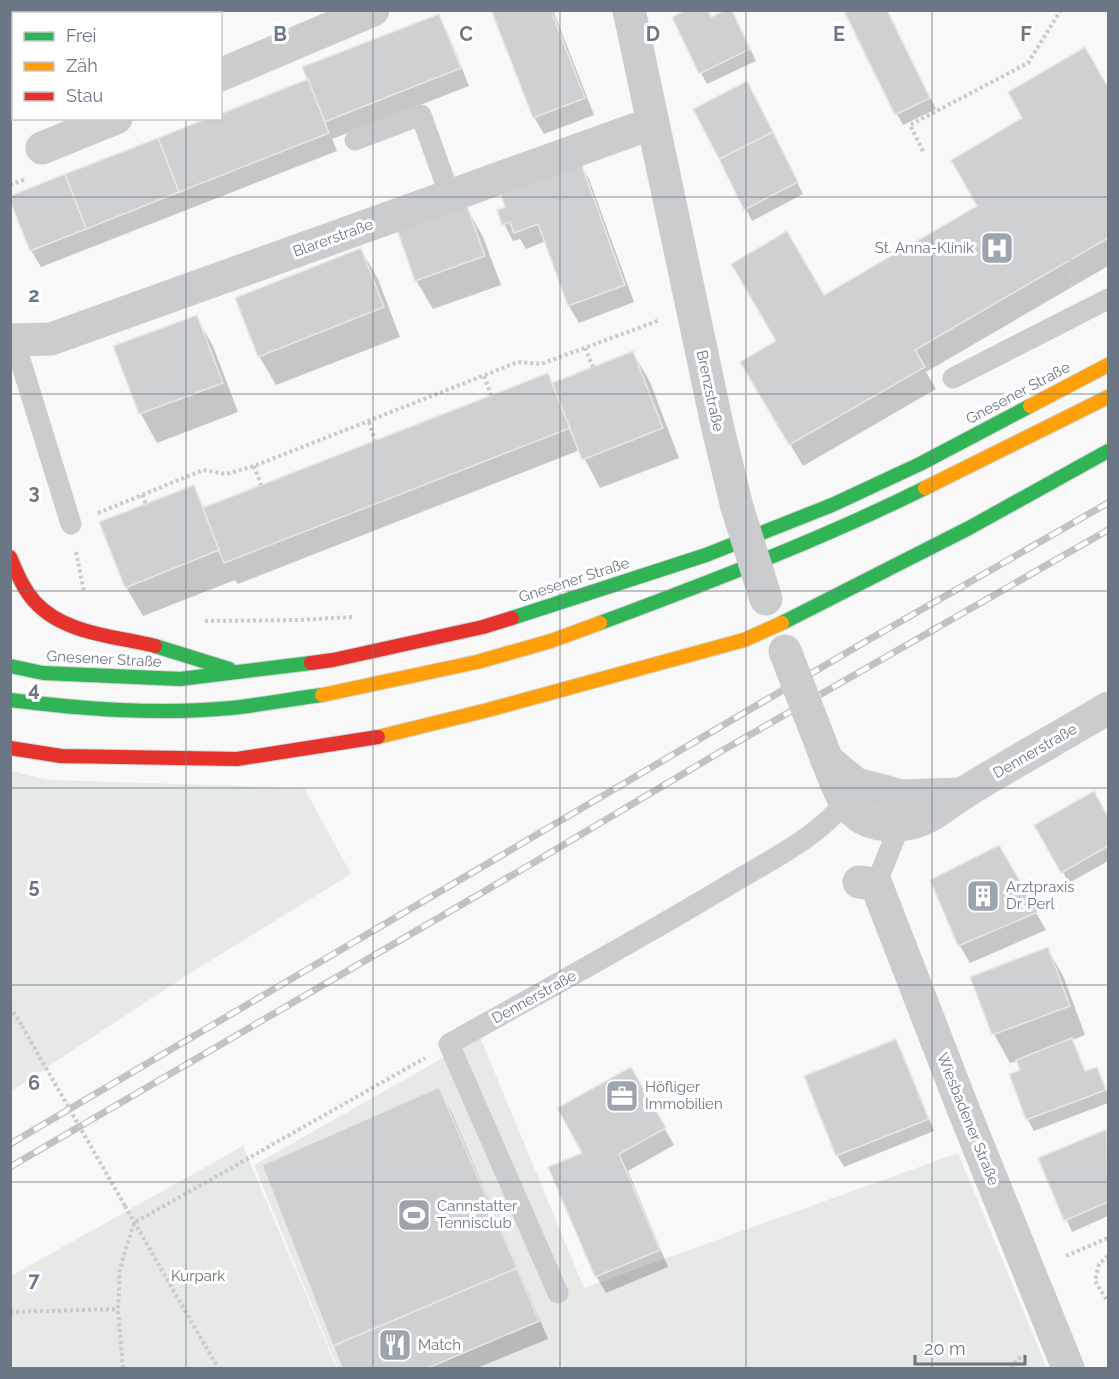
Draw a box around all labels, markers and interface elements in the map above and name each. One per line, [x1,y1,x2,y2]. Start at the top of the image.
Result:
legend [12,12,222,120]
text: B [273,22,287,46]
text: C [459,22,473,46]
text: D [646,22,660,46]
text: E [833,22,845,46]
text: F [1020,22,1032,46]
text: Frei [66,25,96,46]
text: Zäh [66,55,98,76]
text: Stau [66,85,103,106]
street label: Blarerstraße [290,215,376,261]
hospital icon: St. Anna-Klinik [979,230,1015,266]
place label: St. Anna-Klinik [875,239,974,257]
text: 2 [28,283,40,307]
street label: Brenzstraße [693,349,727,433]
street label: Gnesener Straße [963,358,1073,428]
text: 3 [28,480,40,504]
street label: Gnesener Straße [516,554,632,606]
street label: Gnesener Straße [46,647,162,671]
text: 4 [28,677,40,701]
street label: Dennerstraße [990,720,1080,782]
text: 5 [28,874,40,898]
building icon: Arztpraxis Dr. Perl [965,878,1001,914]
place label: Arztpraxis Dr. Perl [1006,878,1075,913]
street label: Dennerstraße [489,966,580,1028]
street label: Wiesbadener Straße [933,1050,1003,1188]
text: 6 [28,1071,40,1095]
office icon: Höfliger Immobilien [604,1078,640,1114]
place label: Höfliger Immobilien [645,1078,723,1113]
sports icon: Cannstatter Tennisclub [396,1197,432,1233]
place label: Cannstatter Tennisclub [437,1197,518,1232]
park label: Kurpark [171,1267,225,1285]
text: 7 [28,1268,40,1292]
restaurant icon: Match [377,1327,413,1363]
scale bar [915,1328,1024,1366]
place label: Match [418,1336,461,1354]
text: 20 m [924,1338,966,1359]

